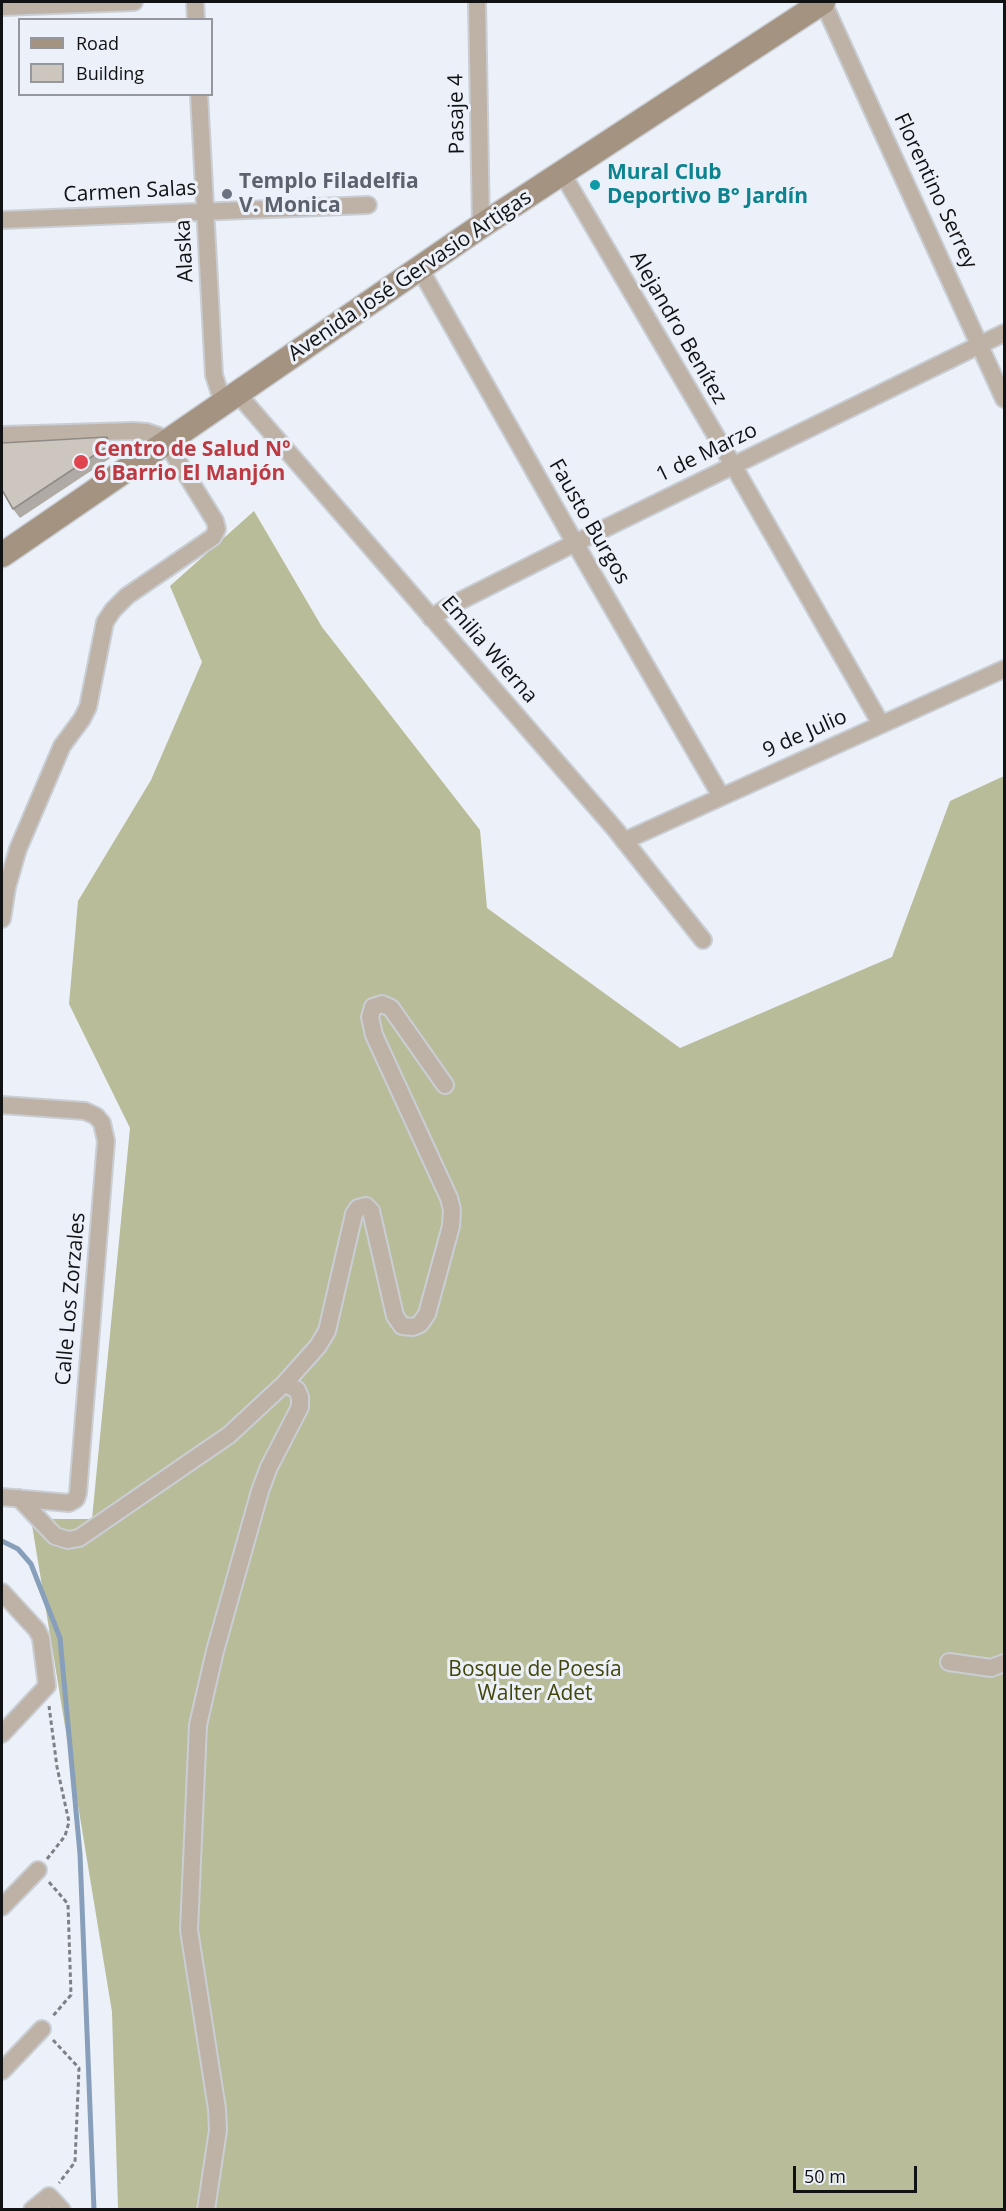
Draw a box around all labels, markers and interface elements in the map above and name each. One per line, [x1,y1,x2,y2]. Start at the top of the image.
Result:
legend [18,18,213,96]
text: Road [76,31,119,55]
text: Building [76,61,144,85]
street label: Pasaje 4 [444,74,470,154]
street label: Florentino Serrey [888,109,982,273]
place label: Mural Club Deportivo B° Jardín [607,160,808,210]
place label: Templo Filadelfia V. Monica [239,169,419,219]
street label: Carmen Salas [63,176,197,208]
marker: Mural Club Deportivo B° Jardín [588,178,602,192]
street label: Avenida José Gervasio Artigas [284,185,536,367]
marker: Templo Filadelfia V. Monica [220,187,234,201]
street label: Alaska [171,219,199,283]
street label: Alejandro Benítez [624,247,732,409]
street label: 1 de Marzo [652,418,762,488]
place label: Centro de Salud Nº 6 Barrio El Manjón [94,437,290,487]
marker: Centro de Salud Nº 6 Barrio El Manjón [72,453,90,471]
street label: Fausto Burgos [543,455,635,589]
street label: Emilia Wierna [436,591,542,709]
street label: 9 de Julio [759,704,851,764]
street label: Calle Los Zorzales [51,1211,91,1387]
park label: Bosque de Poesía Walter Adet [448,1657,622,1707]
scale bar [796,2154,920,2192]
text: 50 m [804,2164,846,2188]

